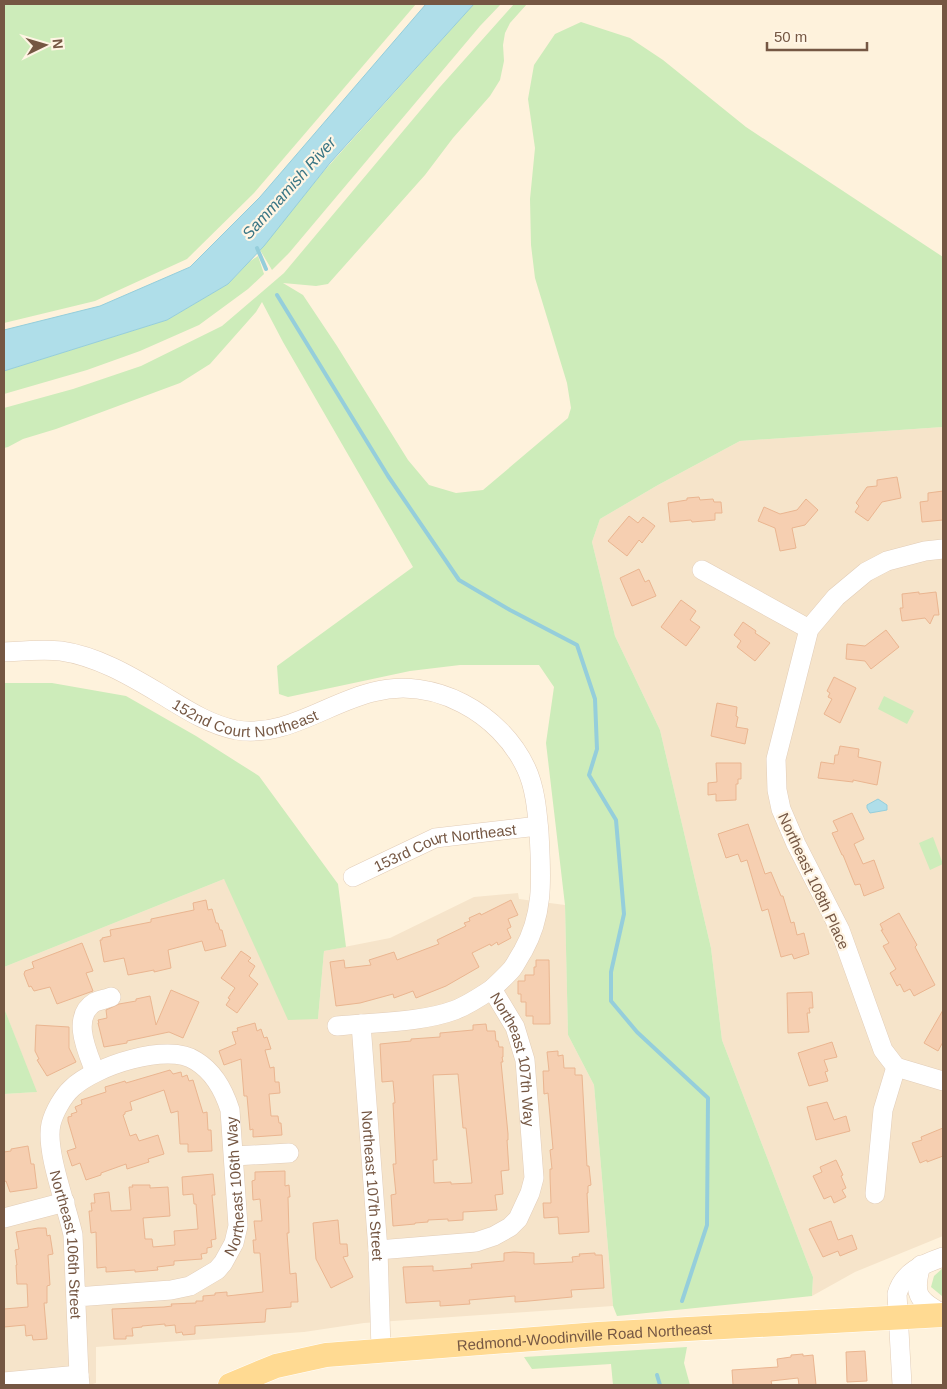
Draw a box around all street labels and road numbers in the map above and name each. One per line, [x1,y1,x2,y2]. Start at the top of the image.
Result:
street label: 152nd Court Northeast [170,695,321,740]
street label: Northeast 108th Place [775,810,853,952]
street label: 153rd Court Northeast [371,820,518,874]
street label: Northeast 107th Way [487,989,539,1128]
street label: Northeast 107th Street [359,1110,387,1262]
street label: Northeast 106th Way [220,1116,247,1259]
street label: Northeast 106th Street [47,1168,85,1320]
street label: Redmond-Woodinville Road Northeast [456,1319,713,1353]

